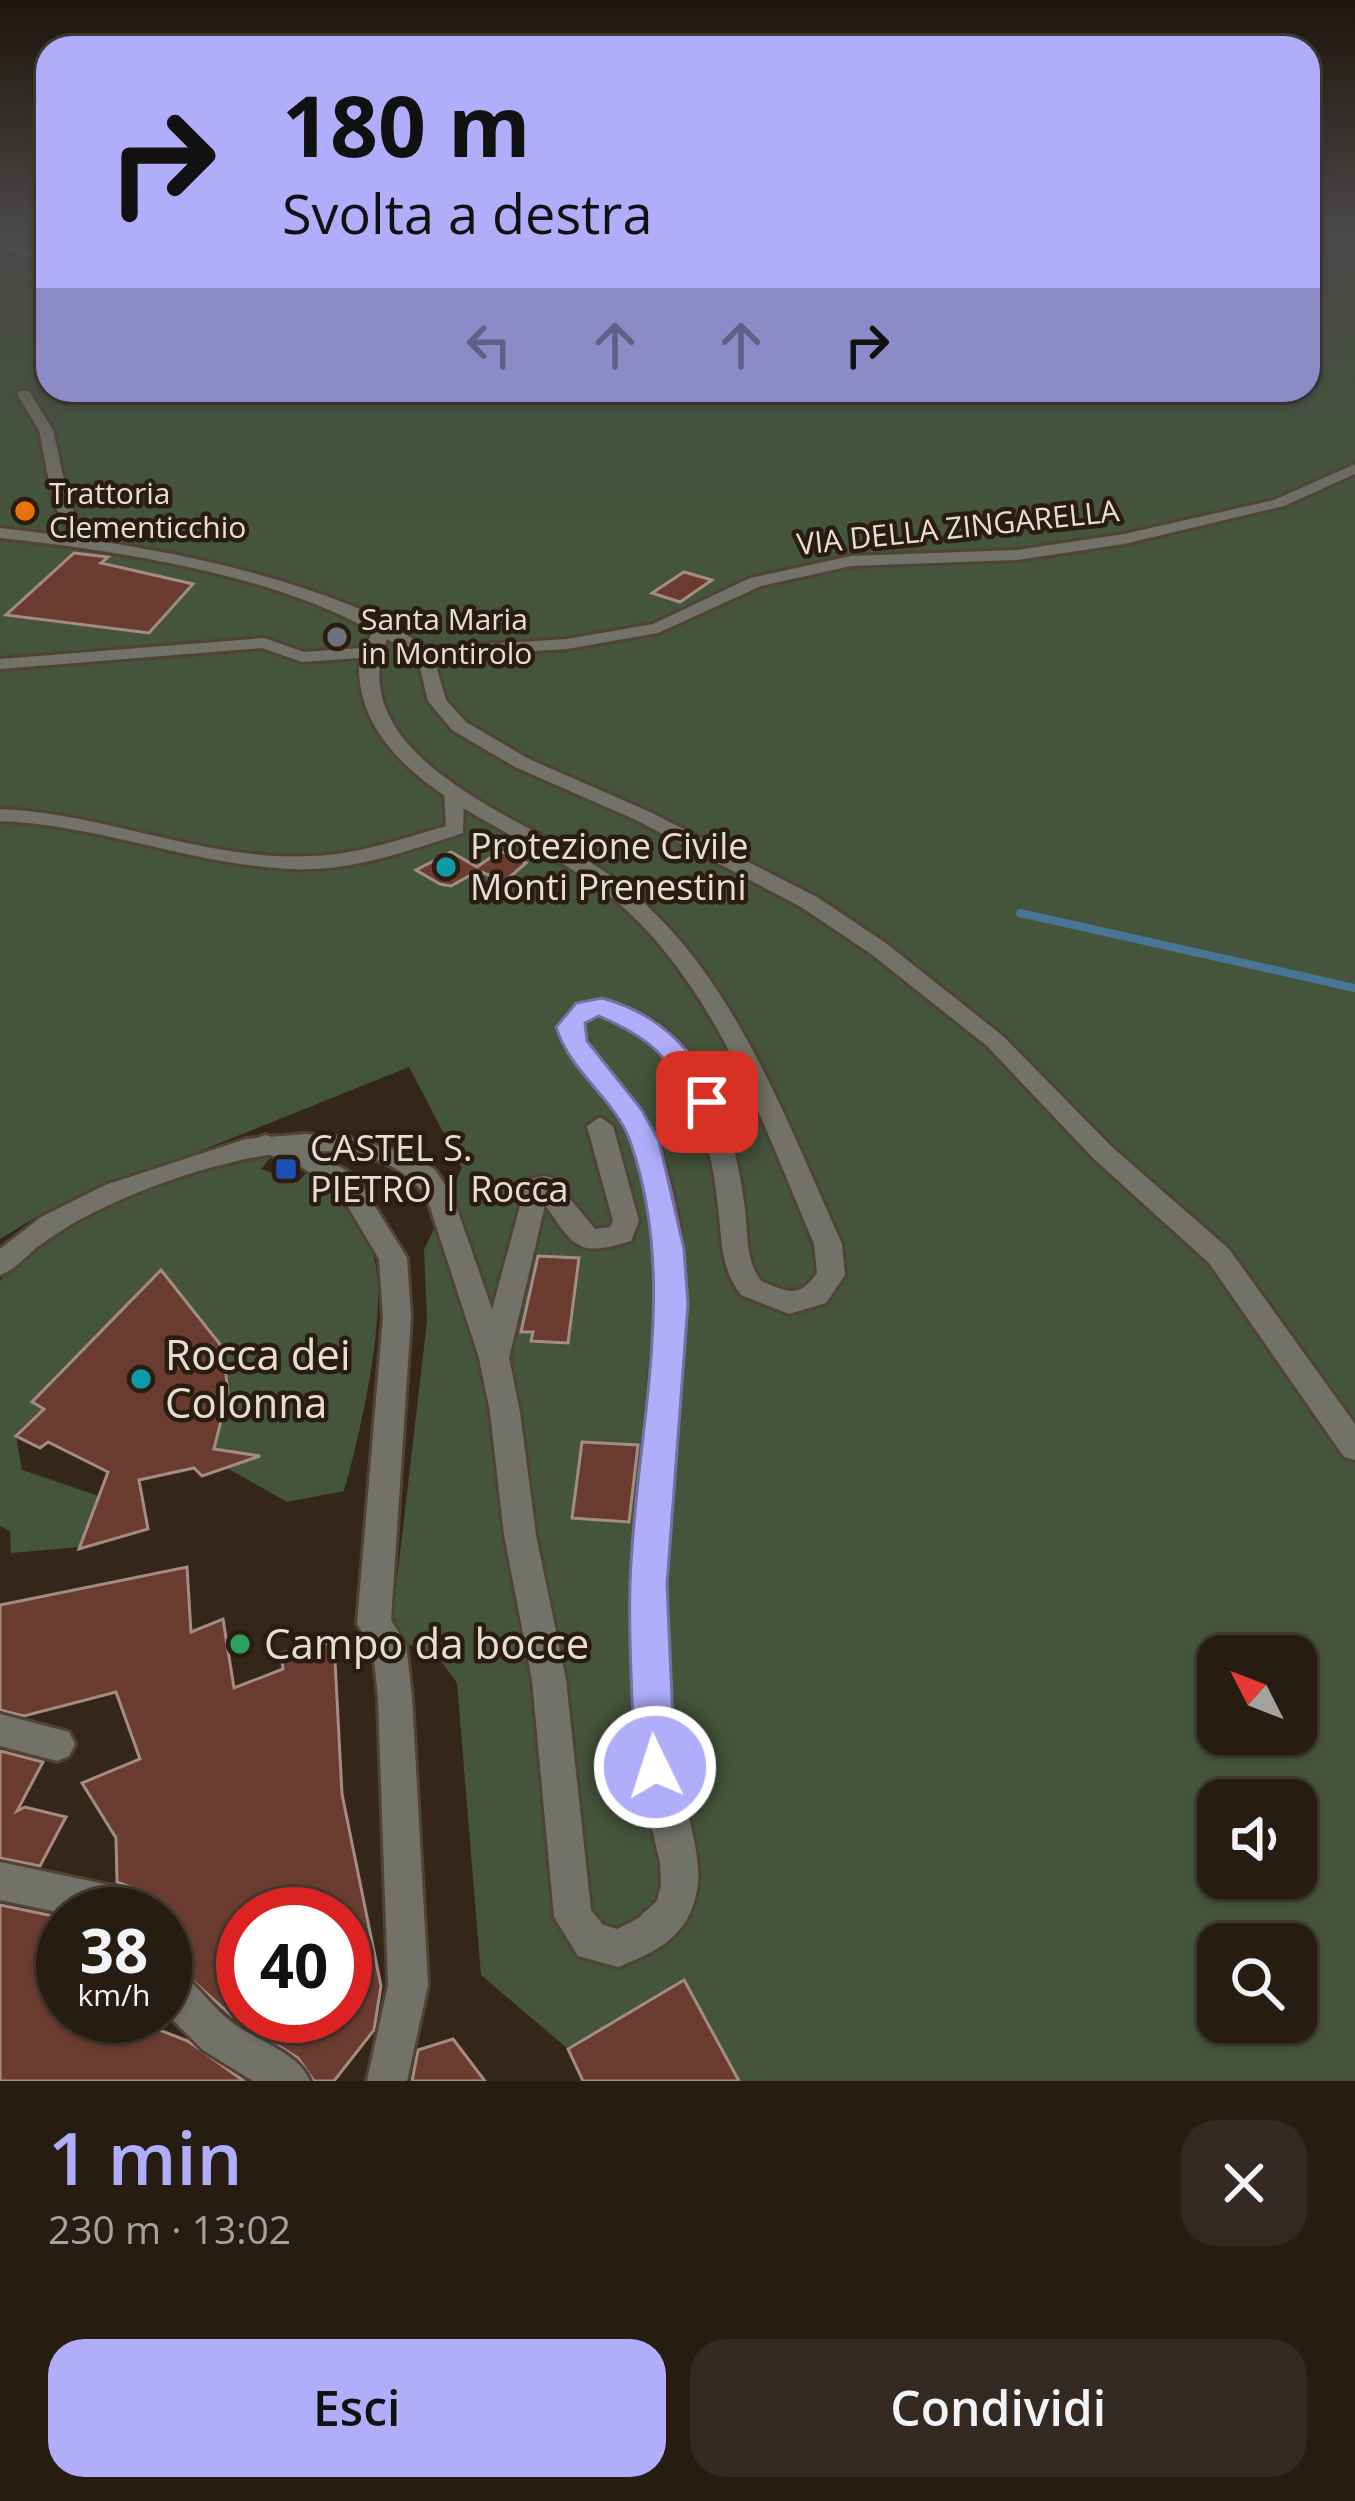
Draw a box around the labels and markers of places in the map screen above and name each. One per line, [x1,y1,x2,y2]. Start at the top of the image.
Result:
place label: Trattoria Clementicchio [49,472,246,547]
marker: Trattoria Clementicchio [12,498,38,524]
place label: Santa Maria in Montirolo [361,598,532,673]
marker: Santa Maria in Montirolo [324,624,350,650]
place label: Protezione Civile Monti Prenestini [470,821,748,911]
marker: Protezione Civile Monti Prenestini [433,854,459,880]
pin [656,1051,758,1153]
place label: CASTEL S. PIETRO | Rocca [310,1123,569,1213]
marker: CASTEL S. PIETRO | Rocca [273,1156,299,1182]
place label: Rocca dei Colonna [165,1325,351,1430]
marker: Rocca dei Colonna [128,1366,154,1392]
place label: Campo da bocce [264,1614,589,1671]
marker: Campo da bocce [227,1631,253,1657]

